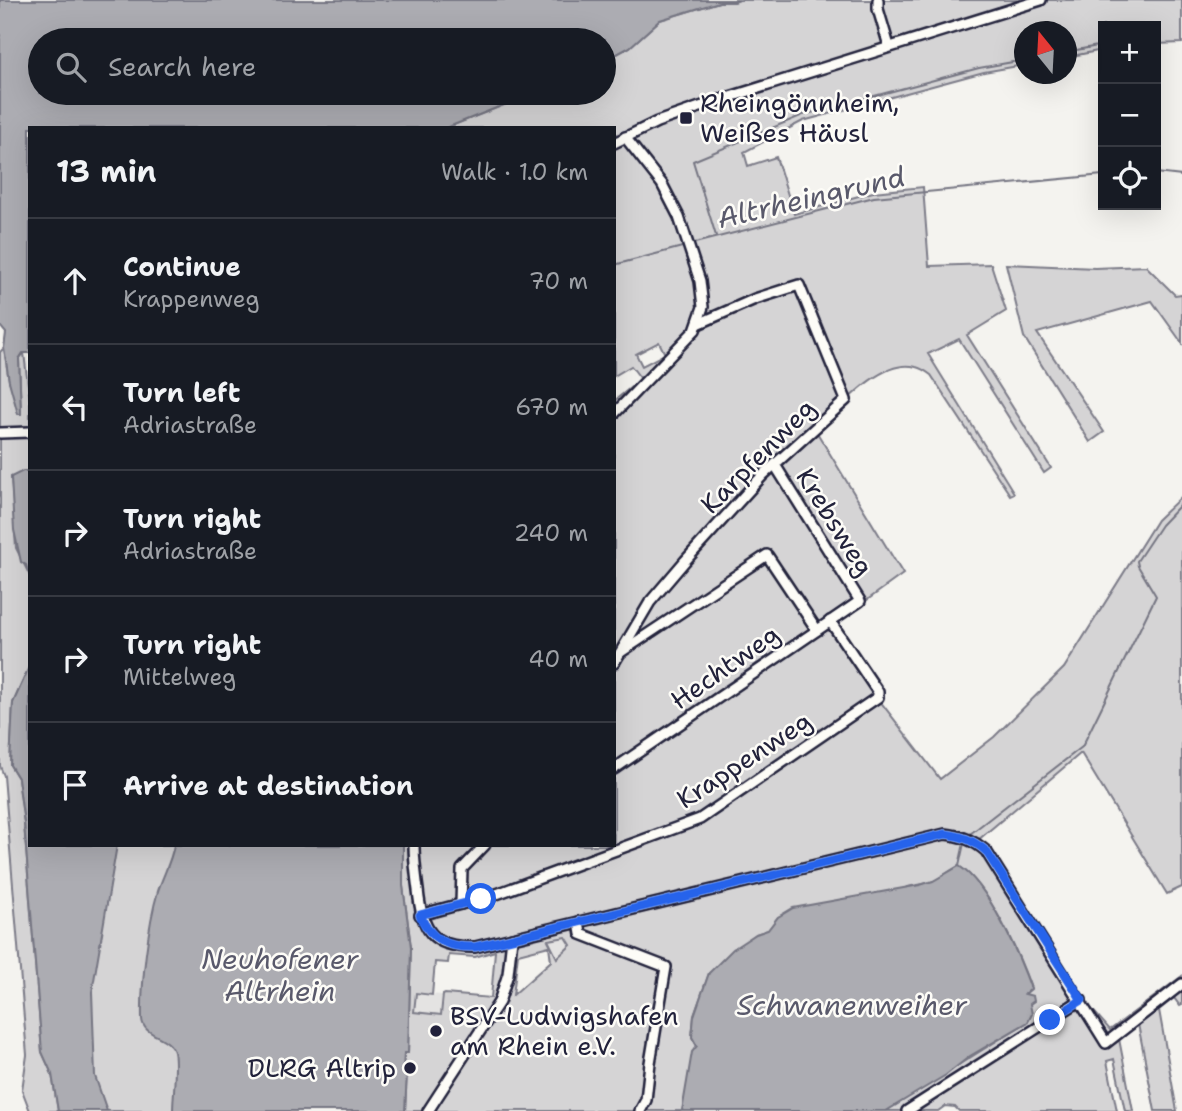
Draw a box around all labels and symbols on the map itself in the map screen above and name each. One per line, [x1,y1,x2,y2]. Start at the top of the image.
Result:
north arrow [1014,21,1077,84]
place label: Rheingönnheim, Weißes Häusl [700,85,900,150]
marker: Rheingönnheim, Weißes Häusl [678,110,694,126]
water label: Altrheingrund [713,157,909,237]
street label: Karpfenweg [692,390,823,521]
street label: Krebsweg [789,461,882,582]
street label: Hechtweg [663,616,786,717]
street label: Krappenweg [669,703,818,816]
route start [465,883,496,914]
water label: Neuhofener Altrhein [201,940,360,1010]
water label: Schwanenweiher [737,986,968,1024]
place label: BSV-Ludwigshafen am Rhein e.V. [450,998,678,1063]
route end [1034,1004,1065,1035]
marker: BSV-Ludwigshafen am Rhein e.V. [428,1023,444,1039]
place label: DLRG Altrip [248,1050,396,1085]
marker: DLRG Altrip [402,1060,418,1076]

